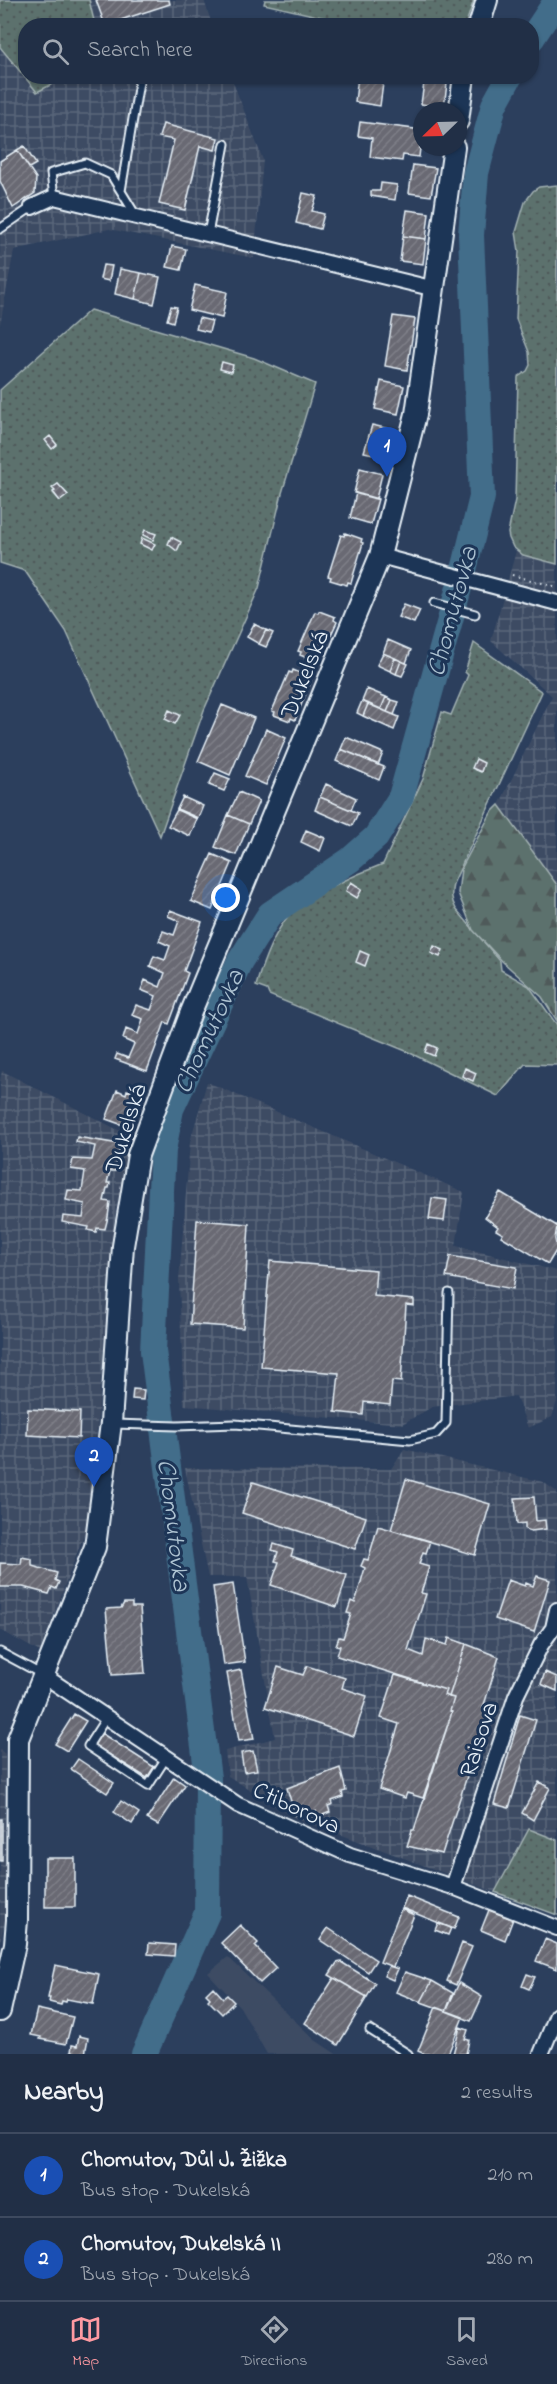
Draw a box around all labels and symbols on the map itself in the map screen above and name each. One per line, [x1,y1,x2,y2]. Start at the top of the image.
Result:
north arrow [413,102,467,156]
pin: 1 [368,428,406,477]
water label: Chomutovka [418,542,490,681]
street label: Dukelská [273,626,340,725]
your location [211,883,240,912]
water label: Chomutovka [165,963,256,1100]
street label: Dukelská [97,1080,157,1179]
pin: 2 [74,1438,113,1487]
water label: Chomutovka [145,1457,199,1595]
street label: Raisova [452,1698,509,1782]
street label: Ctiborova [246,1774,345,1845]

